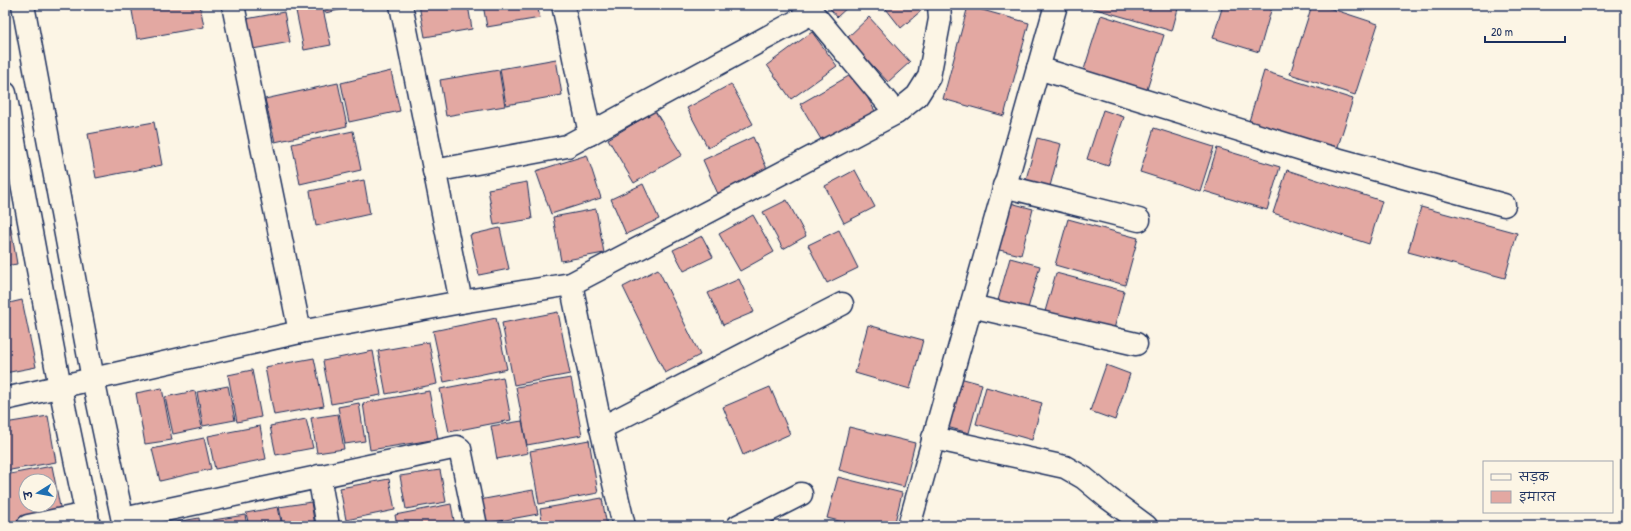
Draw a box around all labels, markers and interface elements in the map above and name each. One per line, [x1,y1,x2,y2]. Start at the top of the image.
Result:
scale bar [1485,18,1565,44]
text: 20 m [1491,23,1513,40]
legend [1483,461,1613,513]
text: सड़क [1518,468,1550,485]
north arrow [18,473,58,513]
text: उ [20,488,36,501]
text: इमारत [1519,488,1557,505]

